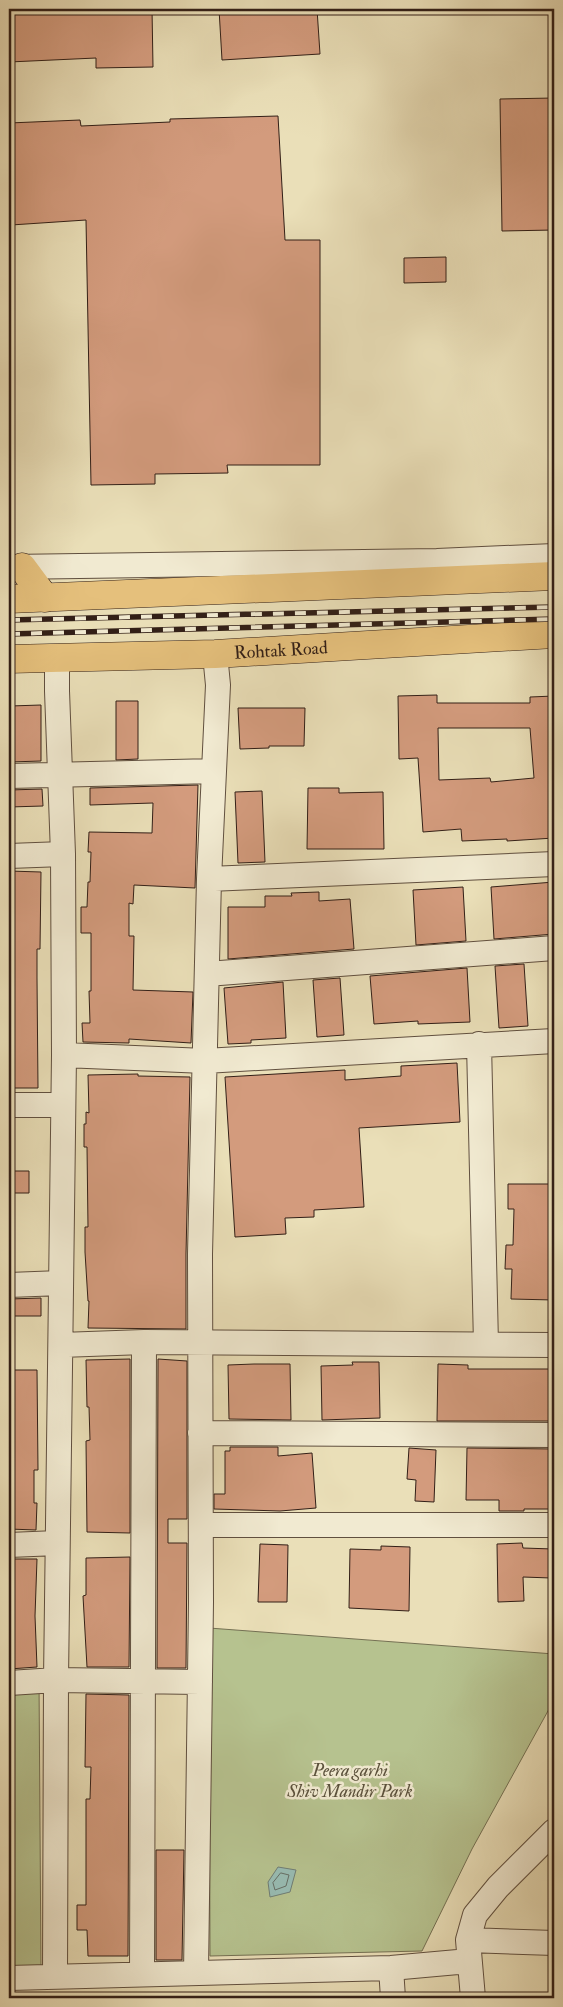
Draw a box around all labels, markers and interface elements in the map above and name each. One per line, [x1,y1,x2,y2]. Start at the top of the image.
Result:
street label: Rohtak Road [233,636,329,665]
park label: Peera garhi Shiv Mandir Park [286,1759,413,1803]

